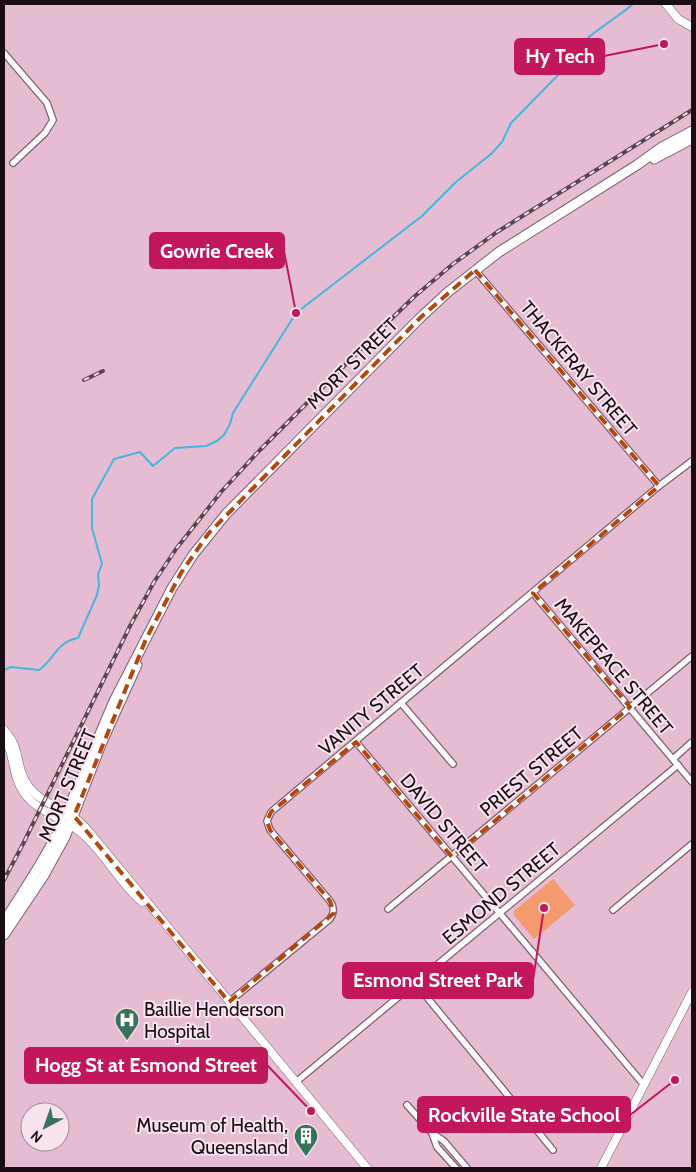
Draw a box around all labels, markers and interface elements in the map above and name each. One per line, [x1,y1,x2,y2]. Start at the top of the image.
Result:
callout: Hy Tech [515,39,604,74]
text: Hy Tech [525,44,595,68]
callout: Gowrie Creek [150,233,284,268]
text: Gowrie Creek [160,239,274,263]
street label: THACKERAY STREET [516,296,642,440]
street label: MORT STREET [302,313,403,414]
street label: MAKEPEACE STREET [550,593,678,739]
street label: VANITY STREET [314,659,428,760]
street label: PRIEST STREET [475,722,587,821]
street label: MORT STREET [34,726,101,845]
street label: DAVID STREET [395,769,492,878]
street label: ESMOND STREET [438,837,565,949]
callout: Esmond Street Park [343,963,533,998]
text: Esmond Street Park [353,968,523,992]
place label: Baillie Henderson Hospital [144,998,284,1043]
hospital icon: Baillie Henderson Hospital [114,1007,140,1041]
callout: Hogg St at Esmond Street [25,1048,267,1083]
text: Hogg St at Esmond Street [35,1053,257,1077]
callout: Rockville State School [418,1097,630,1132]
north arrow [20,1102,70,1152]
text: Rockville State School [428,1103,620,1127]
place label: Museum of Health, Queensland [136,1114,288,1159]
building icon: Museum of Health, Queensland [293,1123,319,1157]
text: N [27,1127,46,1147]

